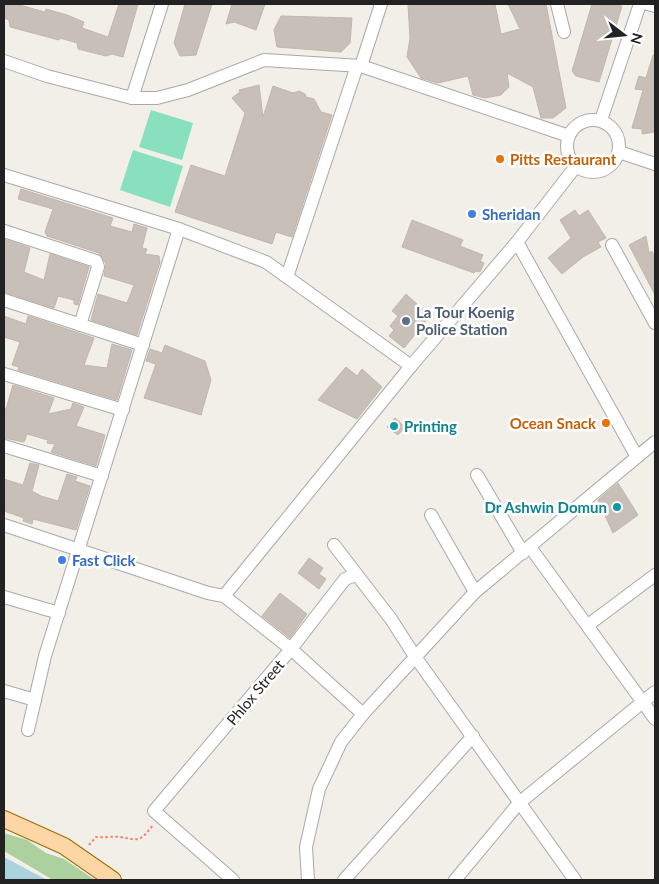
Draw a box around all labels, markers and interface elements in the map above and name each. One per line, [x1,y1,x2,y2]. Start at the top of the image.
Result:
north arrow [599,10,649,60]
text: N [627,31,647,46]
place label: Pitts Restaurant [510,150,617,168]
marker: Pitts Restaurant [494,153,506,165]
place label: Sheridan [482,205,541,223]
marker: Sheridan [466,208,478,220]
place label: La Tour Koenig Police Station [416,303,514,338]
marker: La Tour Koenig Police Station [400,315,412,327]
place label: Ocean Snack [510,414,597,432]
place label: Printing [404,417,457,435]
marker: Ocean Snack [600,417,612,429]
marker: Printing [388,420,400,432]
place label: Dr Ashwin Domun [485,498,607,516]
marker: Dr Ashwin Domun [611,501,623,513]
place label: Fast Click [72,551,137,569]
marker: Fast Click [56,554,68,566]
street label: Phlox Street [222,655,288,728]

